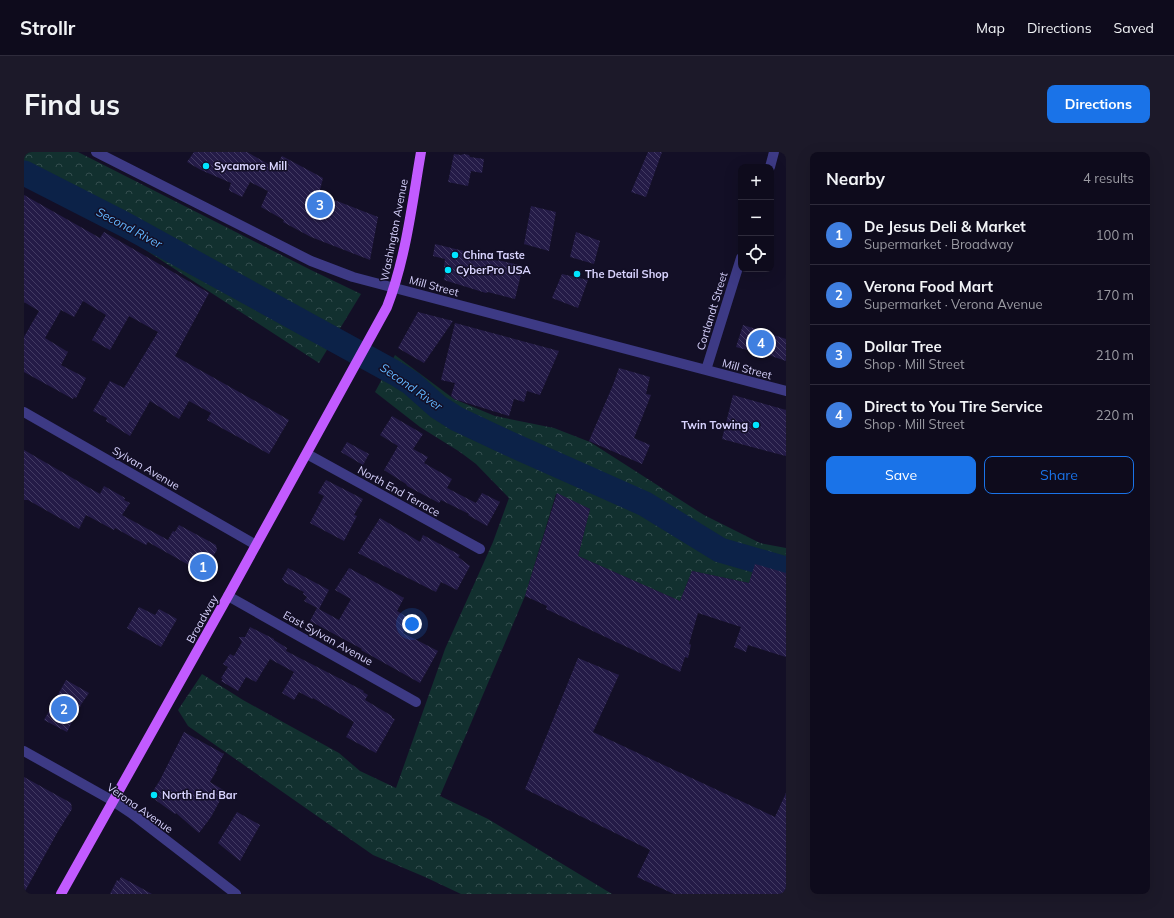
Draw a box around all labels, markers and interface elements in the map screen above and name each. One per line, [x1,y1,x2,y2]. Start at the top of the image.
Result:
text: Strollr [20,16,75,40]
text: Map [976,19,1005,37]
text: Directions [1027,19,1092,37]
text: Saved [1114,19,1154,37]
button: Directions [1047,85,1150,123]
text: Find us [24,87,120,122]
place label: Sycamore Mill [214,159,287,173]
marker: Sycamore Mill [201,161,211,171]
map controls [738,164,774,272]
button: + [738,164,774,200]
text: Nearby [826,168,885,189]
text: 4 results [1083,170,1134,186]
street label: Washington Avenue [377,178,411,282]
pin: 3 [307,190,333,220]
button: − [738,200,774,236]
water label: Second River [94,204,165,251]
text: De Jesus Deli & Market [864,217,1026,236]
text: 1 [835,227,843,243]
text: 100 m [1096,227,1134,243]
button: locate [738,236,774,272]
text: Supermarket · Broadway [864,236,1013,252]
place label: China Taste [463,248,525,262]
marker: China Taste [450,250,460,260]
place label: CyberPro USA [456,263,532,277]
marker: CyberPro USA [443,265,453,275]
place label: The Detail Shop [585,267,669,281]
marker: The Detail Shop [572,269,582,279]
street label: Cortlandt Street [693,270,731,352]
street label: Mill Street [408,273,460,299]
text: Verona Food Mart [864,277,993,296]
text: 2 [835,287,843,303]
text: 170 m [1096,287,1134,303]
text: Supermarket · Verona Avenue [864,296,1043,312]
pin: 4 [748,328,774,358]
text: Dollar Tree [864,337,942,356]
text: 3 [835,347,843,363]
text: 210 m [1096,347,1134,363]
street label: Mill Street [721,356,773,382]
text: Shop · Mill Street [864,356,965,372]
water label: Second River [377,360,446,414]
text: Direct to You Tire Service [864,397,1043,416]
text: 4 [835,407,843,423]
text: 220 m [1096,407,1134,423]
text: Shop · Mill Street [864,416,965,432]
place label: Twin Towing [681,418,748,432]
marker: Twin Towing [751,420,761,430]
street label: Sylvan Avenue [110,443,182,493]
button: Save [826,456,976,494]
button: Share [984,456,1134,494]
street label: North End Terrace [355,463,443,519]
pin: 1 [190,552,216,582]
street label: Broadway [183,592,221,645]
street label: East Sylvan Avenue [281,608,375,668]
your location [402,614,422,634]
pin: 2 [51,694,77,724]
street label: Verona Avenue [104,780,176,836]
place label: North End Bar [162,788,238,802]
marker: North End Bar [149,790,159,800]

